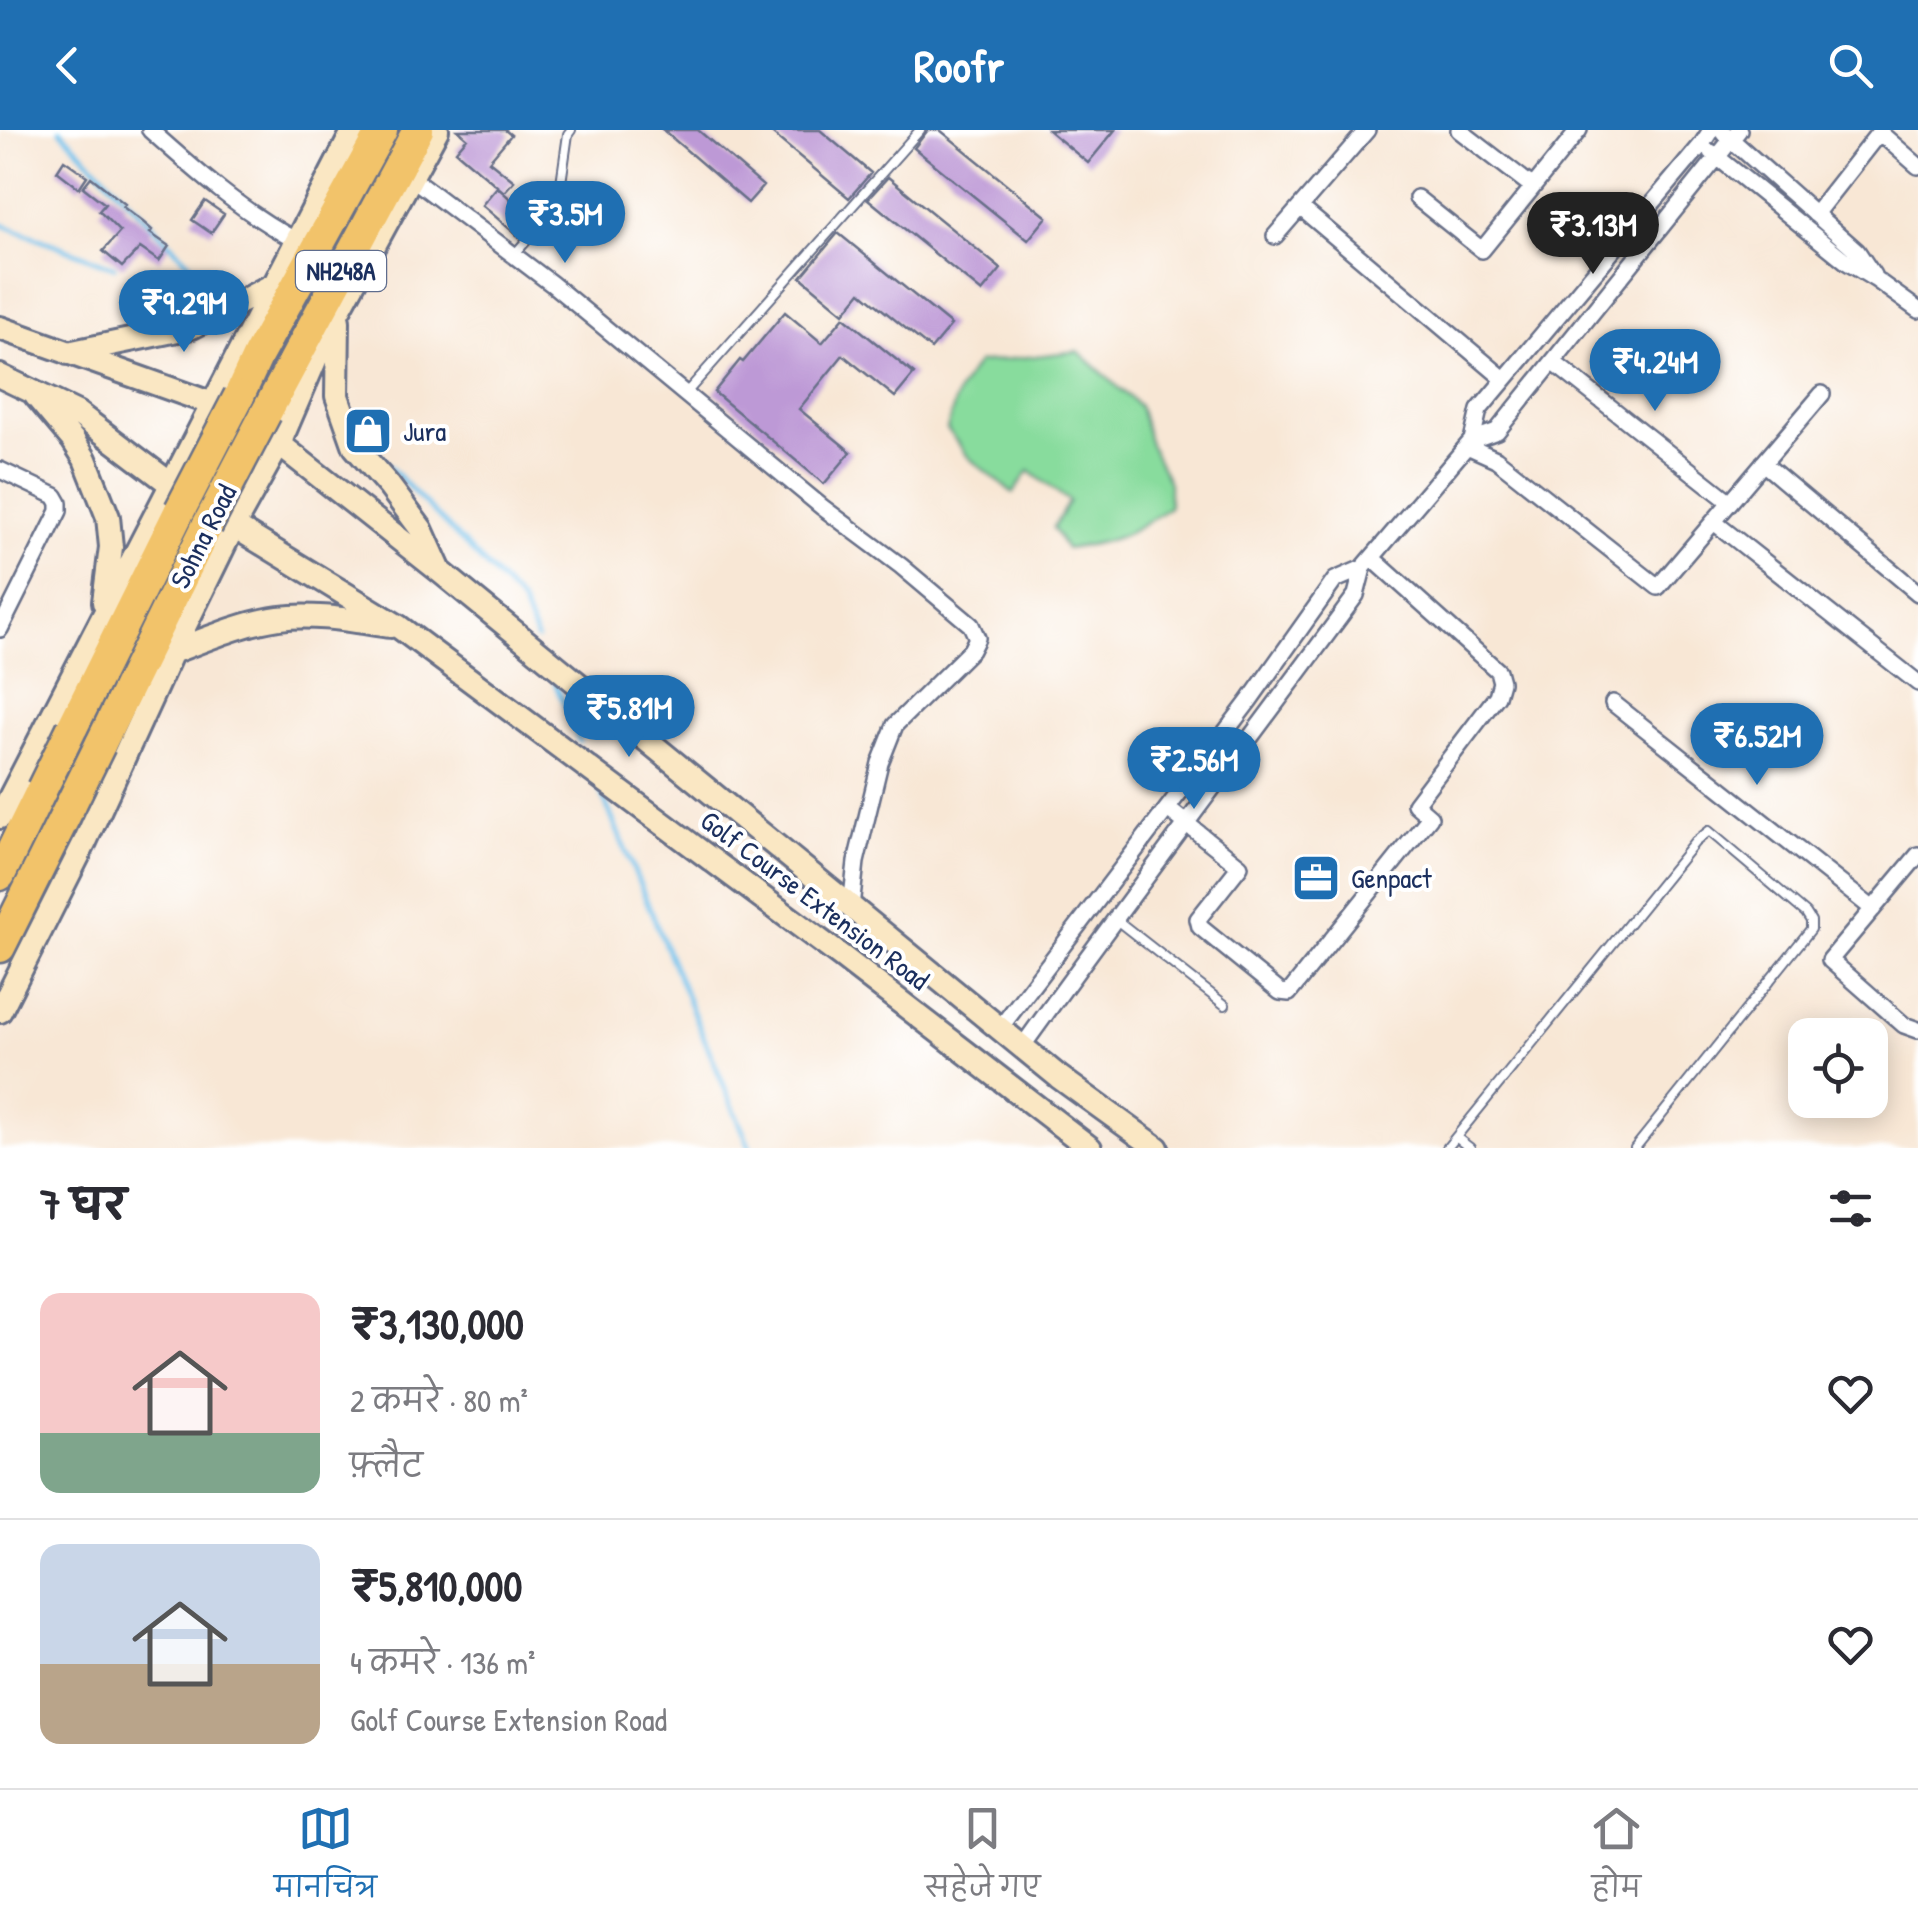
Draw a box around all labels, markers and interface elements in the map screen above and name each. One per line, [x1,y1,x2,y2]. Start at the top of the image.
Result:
text: Roofr [914,35,1004,96]
icon: back [40,38,95,93]
icon: search [1823,38,1878,93]
pin: ₹3.5M [495,181,635,266]
text: ₹3.5M [527,192,603,235]
pin: ₹3.13M [1512,192,1674,277]
text: ₹3.13M [1549,203,1637,246]
road number: NH248A [296,251,386,291]
pin: ₹9.29M [103,270,265,355]
text: ₹9.29M [141,281,227,324]
pin: ₹4.24M [1574,329,1736,414]
text: ₹4.24M [1612,340,1698,383]
shop icon: Jura [342,405,394,457]
place label: Jura [403,412,446,450]
street label: Sohna Road [161,477,245,594]
pin: ₹5.81M [548,675,710,760]
text: ₹5.81M [586,686,672,729]
pin: ₹6.52M [1676,703,1838,788]
text: ₹6.52M [1712,714,1802,757]
pin: ₹2.56M [1113,727,1275,812]
text: ₹2.56M [1149,738,1239,781]
street label: Golf Course Extension Road [693,801,937,999]
office icon: Genpact [1290,852,1342,904]
place label: Genpact [1351,859,1432,897]
map controls [1788,1018,1888,1118]
button: locate [1788,1018,1888,1118]
text: 7 घर [40,1175,126,1232]
icon: filters [1823,1181,1878,1236]
text: ₹3,130,000 [350,1295,524,1352]
icon: home [120,1333,240,1453]
icon: heart [1823,1366,1878,1421]
text: 2 कमरे · 80 m² [350,1379,528,1422]
text: फ़्लैट [350,1444,423,1487]
text: ₹5,810,000 [350,1557,522,1614]
icon: home [120,1584,240,1704]
icon: heart [1823,1617,1878,1672]
text: 4 कमरे · 136 m² [350,1641,535,1684]
text: Golf Course Extension Road [350,1698,667,1741]
tab: मानचित्र [274,1801,377,1918]
tab: सहेजे गए [925,1801,1041,1918]
tab: होम [1589,1801,1644,1918]

